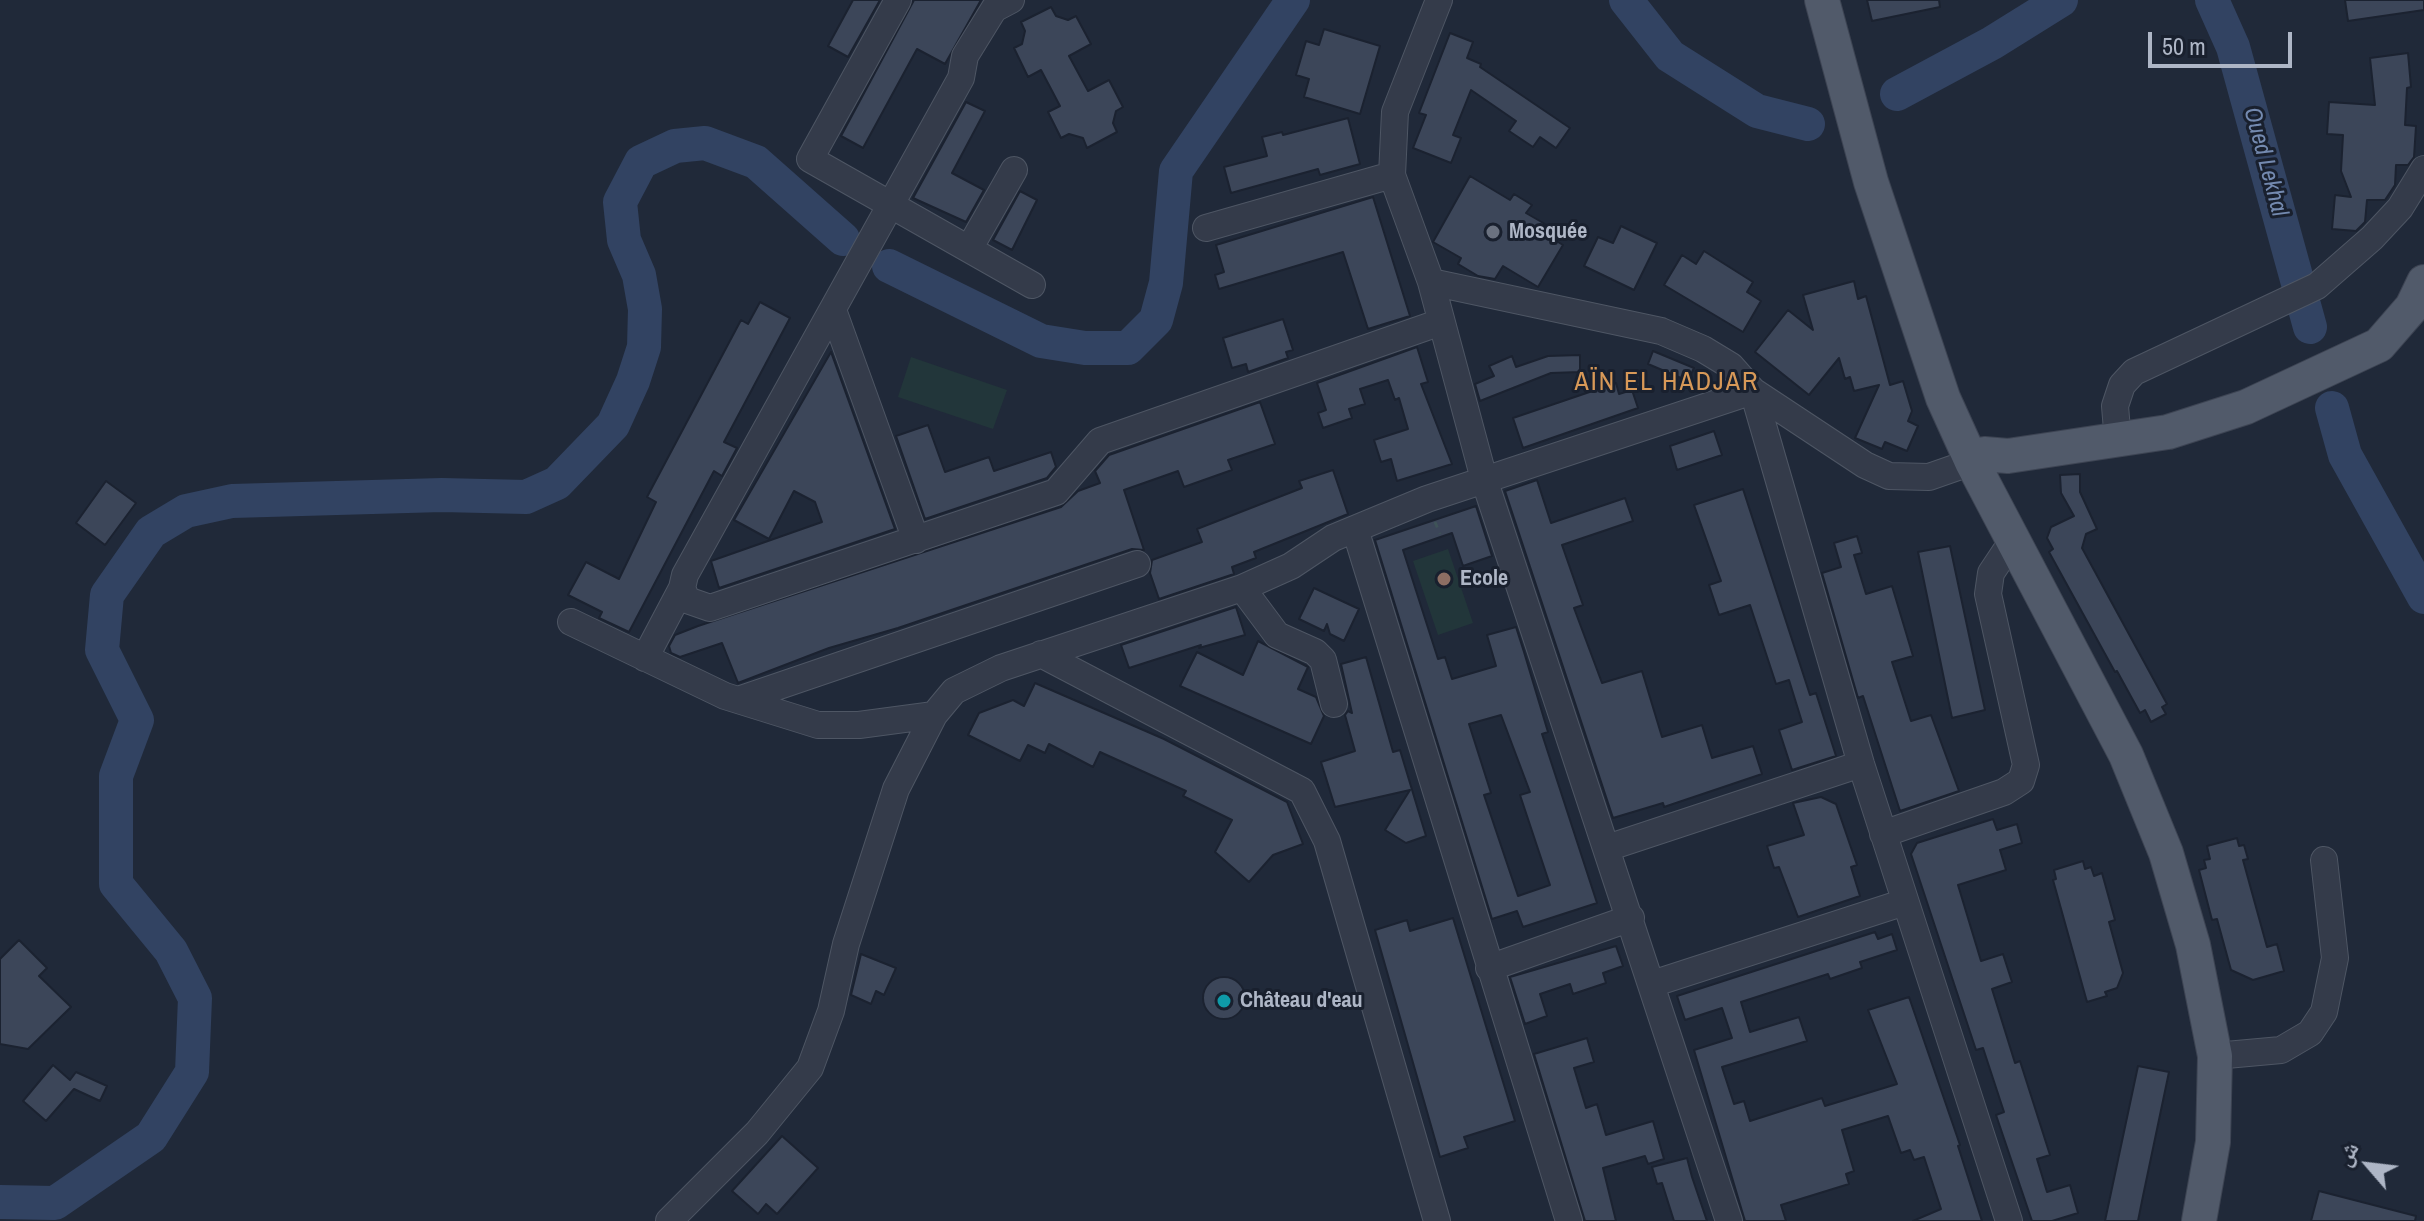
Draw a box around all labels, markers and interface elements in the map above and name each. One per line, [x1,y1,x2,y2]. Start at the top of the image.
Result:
scale bar [2152,16,2296,66]
text: 50 m [2162,30,2206,62]
water label: Oued Lekhal [2237,104,2293,220]
place label: Mosquée [1509,219,1587,245]
marker: Mosquée [1484,223,1502,241]
district label: AÏN EL HADJAR [1575,367,1759,399]
place label: Ecole [1460,566,1508,592]
marker: Ecole [1435,570,1453,588]
place label: Château d'eau [1240,988,1363,1014]
marker: Château d'eau [1215,992,1233,1010]
north arrow [2328,1125,2408,1205]
text: ش [2328,1136,2366,1171]

